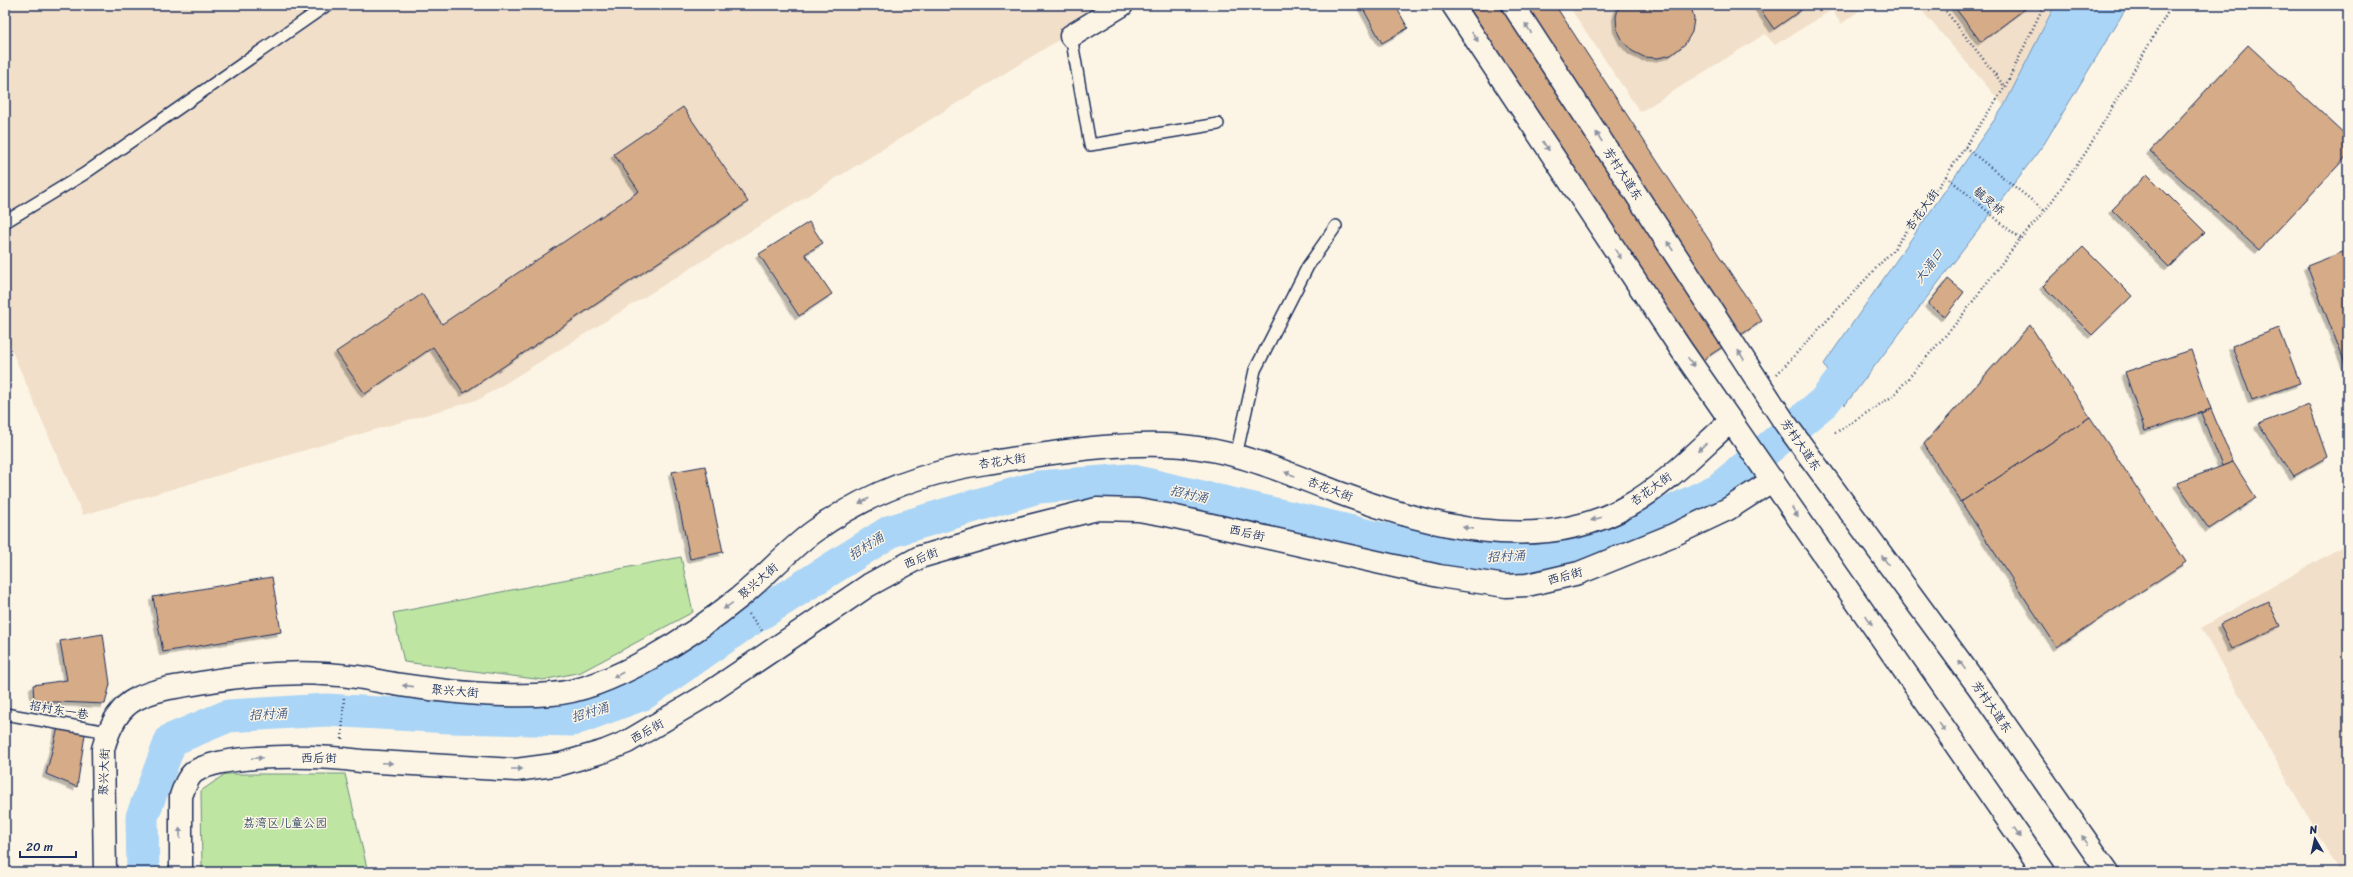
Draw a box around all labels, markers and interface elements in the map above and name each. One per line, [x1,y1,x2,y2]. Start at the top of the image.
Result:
one-way arrow [1524,23,1532,33]
one-way arrow [1471,32,1479,43]
one-way arrow [1596,131,1603,143]
one-way arrow [1542,141,1550,151]
street label: 芳村大道东 [1597,143,1649,205]
street label: 毓灵桥 [1968,181,2011,222]
street label: 杏花大街 [1899,184,1945,236]
one-way arrow [1666,241,1674,251]
water label: 大涌口 [1908,243,1950,289]
one-way arrow [1614,249,1622,260]
one-way arrow [1737,350,1745,360]
one-way arrow [1686,357,1694,367]
street label: 芳村大道东 [1775,414,1827,476]
one-way arrow [1697,442,1707,451]
street label: 杏花大街 [977,447,1027,475]
street label: 杏花大街 [1625,466,1677,512]
one-way arrow [1284,470,1296,476]
street label: 杏花大街 [1304,470,1356,508]
water label: 招村涌 [1167,478,1212,510]
one-way arrow [858,498,870,505]
one-way arrow [1791,507,1799,517]
one-way arrow [1590,517,1602,523]
street label: 西后街 [1227,518,1267,548]
water label: 招村涌 [843,525,889,566]
one-way arrow [1461,525,1474,531]
street label: 西后街 [900,541,942,575]
water label: 招村涌 [1486,543,1527,569]
one-way arrow [1881,555,1889,566]
street label: 聚兴大街 [733,557,783,605]
street label: 西后街 [1545,561,1585,591]
one-way arrow [723,602,734,610]
one-way arrow [1865,614,1873,625]
one-way arrow [1958,660,1966,670]
one-way arrow [612,671,624,678]
street label: 芳村大道东 [1966,676,2018,738]
street label: 聚兴大街 [430,678,480,704]
one-way arrow [402,683,414,689]
street label: 招村东一巷 [28,694,90,726]
water label: 招村涌 [568,695,613,729]
water label: 招村涌 [248,701,289,727]
street label: 西后街 [626,713,668,749]
one-way arrow [1938,722,1946,732]
street label: 西后街 [301,747,337,769]
street label: 聚兴大街 [92,748,116,796]
one-way arrow [251,755,264,761]
one-way arrow [381,759,393,766]
one-way arrow [511,766,524,772]
park label: 荔湾区儿童公园 [243,812,327,834]
north arrow [2295,819,2335,859]
text: N [2307,820,2319,840]
one-way arrow [177,826,183,839]
one-way arrow [2013,828,2021,839]
scale bar [20,833,76,859]
one-way arrow [2081,835,2089,845]
text: 20 m [26,836,53,858]

